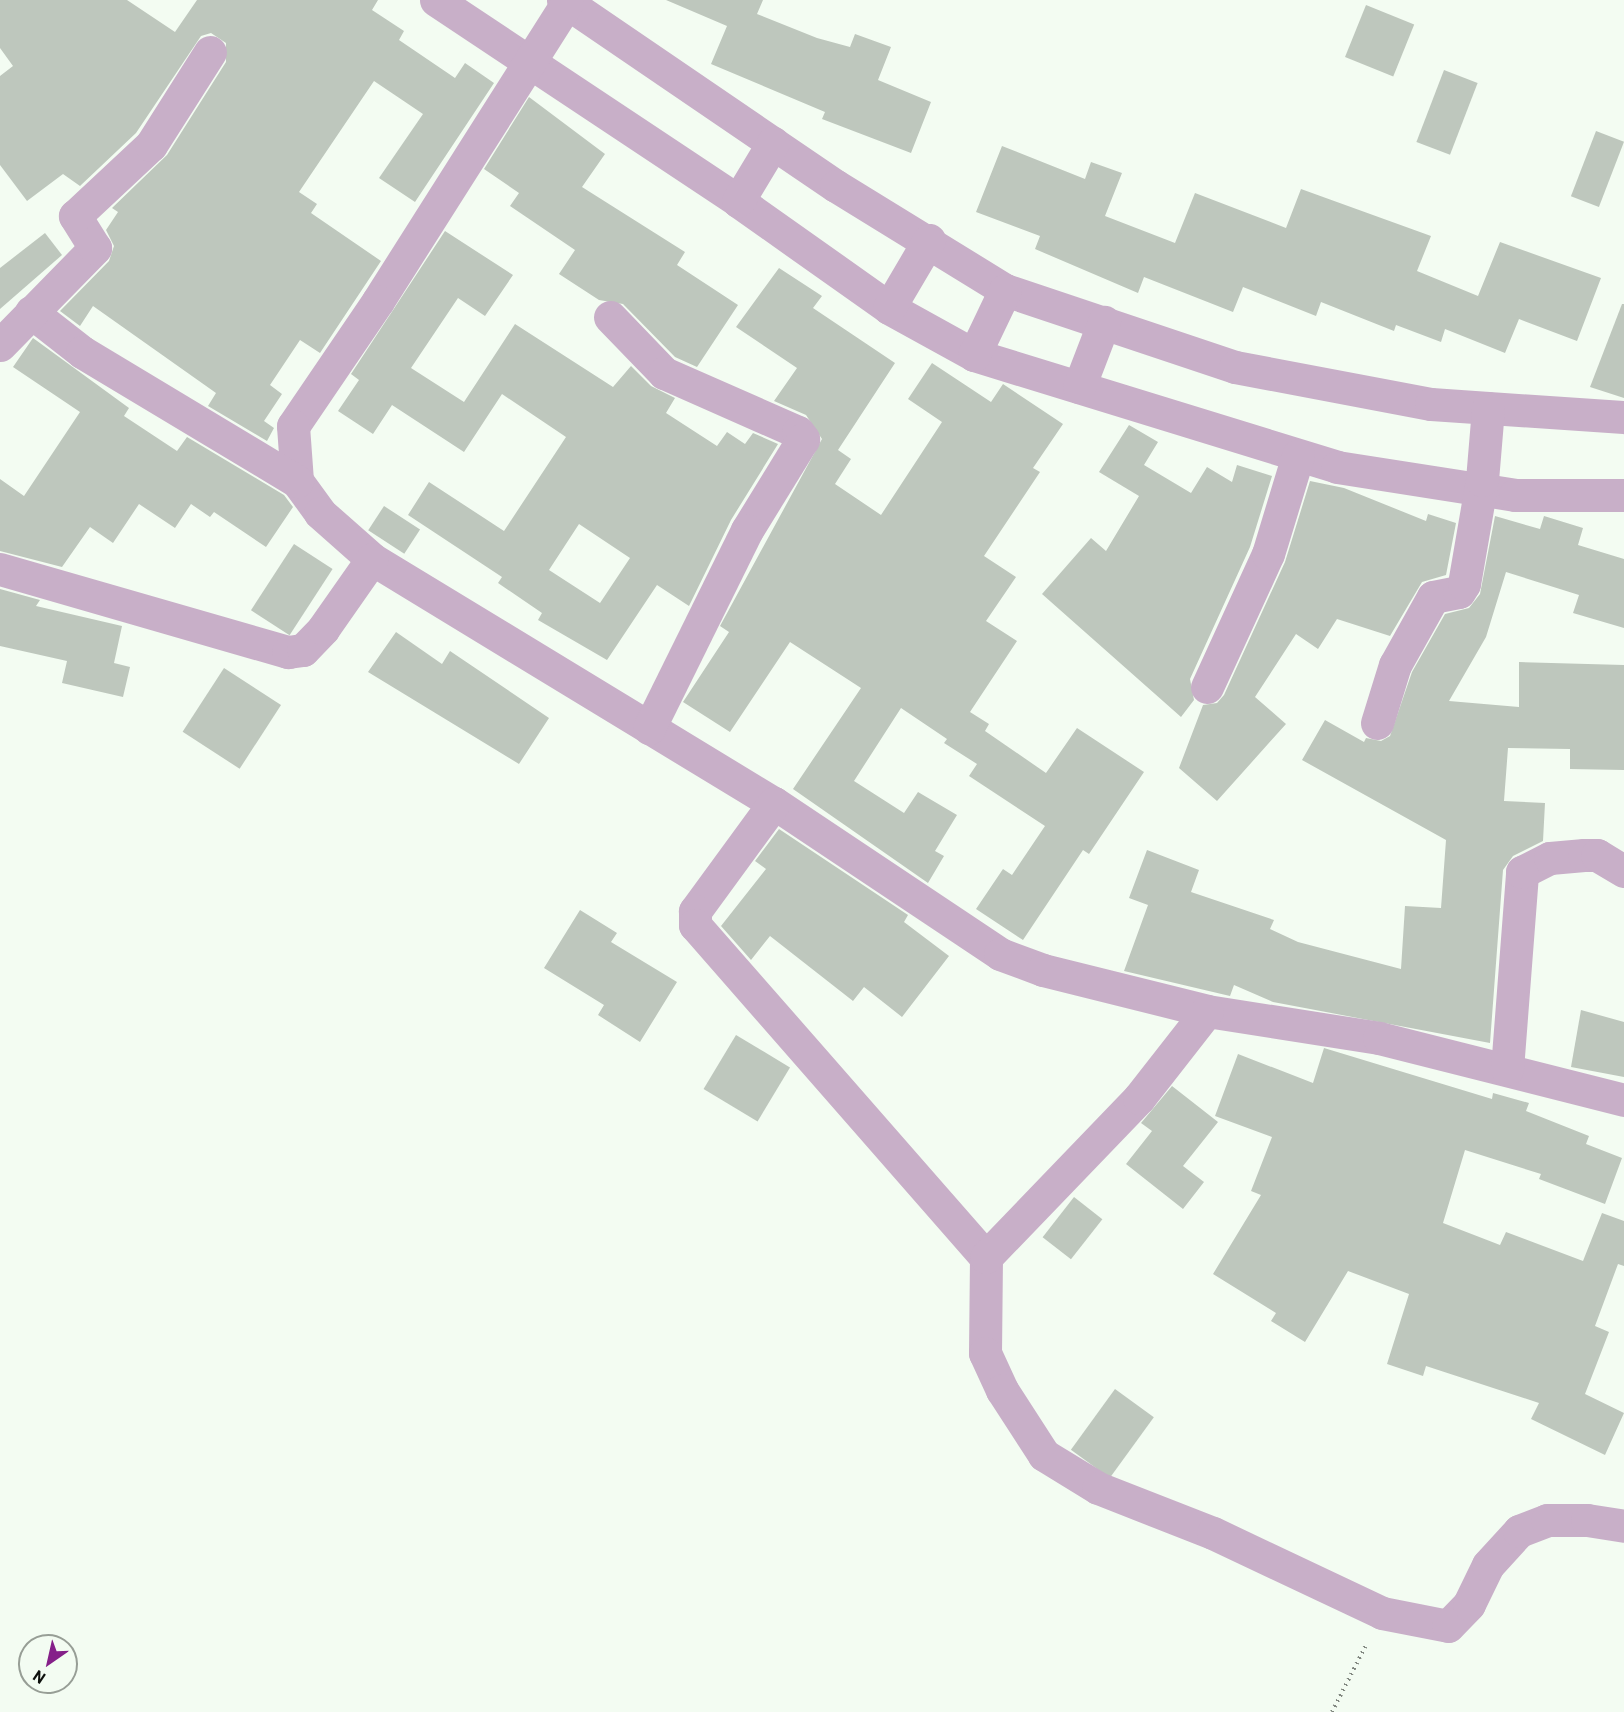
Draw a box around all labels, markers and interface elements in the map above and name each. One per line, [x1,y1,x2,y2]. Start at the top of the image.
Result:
north arrow [18,1634,78,1694]
text: N [29,1667,49,1689]

